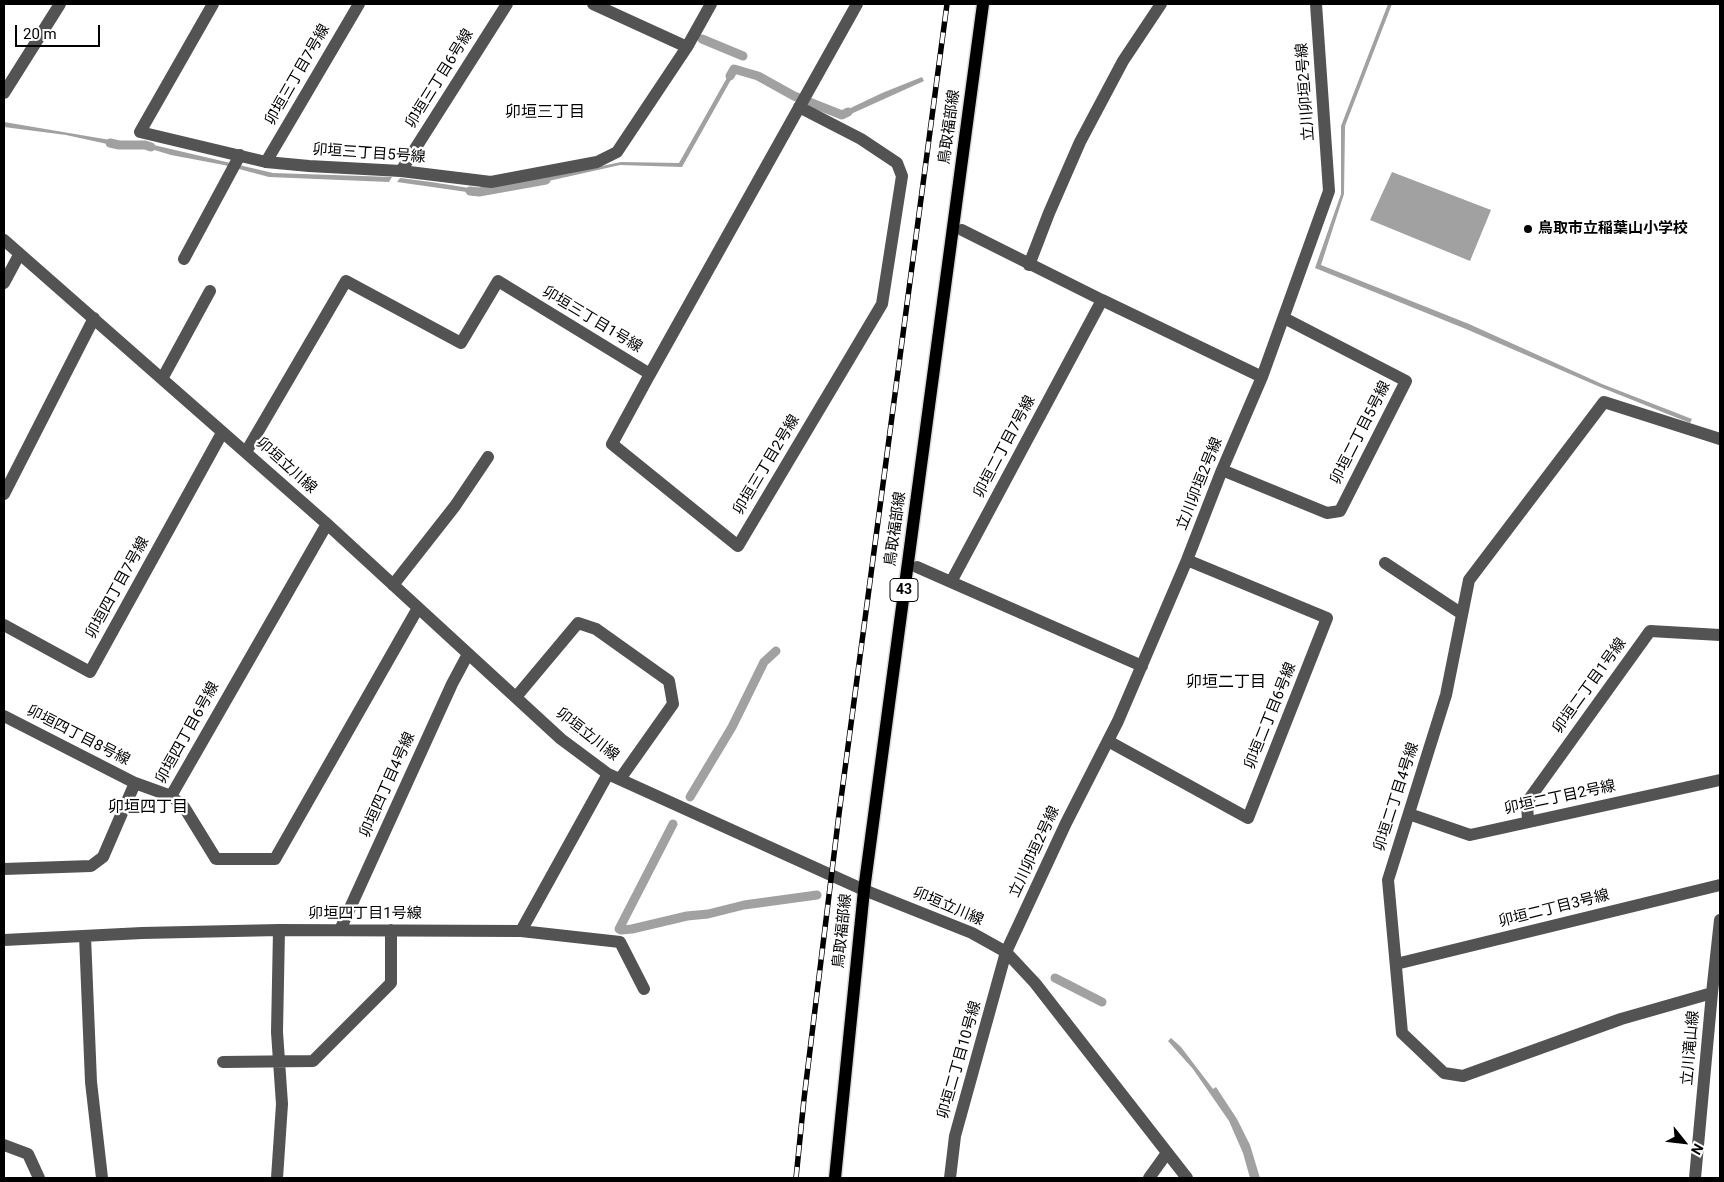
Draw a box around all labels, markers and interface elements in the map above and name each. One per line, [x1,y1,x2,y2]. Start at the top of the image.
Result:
scale bar [18,15,102,47]
street label: 卯垣三丁目7号線 [262,21,334,129]
text: 20 m [23,25,57,43]
street label: 卯垣三丁目6号線 [402,26,478,132]
street label: 立川卯垣2号線 [1294,42,1318,142]
street label: 鳥取福部線 [936,89,964,165]
district label: 卯垣三丁目 [505,103,585,123]
street label: 卯垣三丁目5号線 [312,141,426,167]
place label: 鳥取市立稲葉山小学校 [1538,220,1688,238]
marker: 鳥取市立稲葉山小学校 [1522,223,1534,235]
street label: 卯垣三丁目1号線 [539,283,645,357]
street label: 卯垣二丁目5号線 [1327,378,1395,488]
street label: 卯垣二丁目7号線 [970,393,1040,501]
street label: 卯垣三丁目2号線 [730,412,804,518]
street label: 卯垣立川線 [252,434,320,498]
street label: 立川卯垣2号線 [1173,435,1227,533]
street label: 鳥取福部線 [882,491,910,567]
street label: 卯垣四丁目7号線 [83,534,153,642]
road number: 43 [890,578,918,602]
street label: 卯垣二丁目1号線 [1549,635,1631,737]
street label: 卯垣二丁目6号線 [1241,660,1301,772]
district label: 卯垣二丁目 [1186,673,1266,693]
street label: 卯垣四丁目6号線 [153,679,223,787]
street label: 卯垣四丁目8号線 [23,702,133,770]
street label: 卯垣立川線 [552,705,622,765]
street label: 卯垣四丁目4号線 [357,730,419,840]
street label: 卯垣二丁目4号線 [1371,740,1423,854]
street label: 卯垣二丁目2号線 [1503,777,1617,819]
district label: 卯垣四丁目 [108,798,188,818]
street label: 立川卯垣2号線 [1006,804,1064,900]
street label: 卯垣立川線 [910,884,986,930]
street label: 卯垣二丁目3号線 [1497,887,1611,931]
street label: 鳥取福部線 [830,893,856,969]
street label: 卯垣四丁目1号線 [308,905,422,923]
street label: 卯垣二丁目10号線 [935,999,985,1121]
street label: 立川滝山線 [1679,1010,1703,1086]
north arrow [1659,1117,1709,1167]
text: N [1688,1141,1707,1157]

